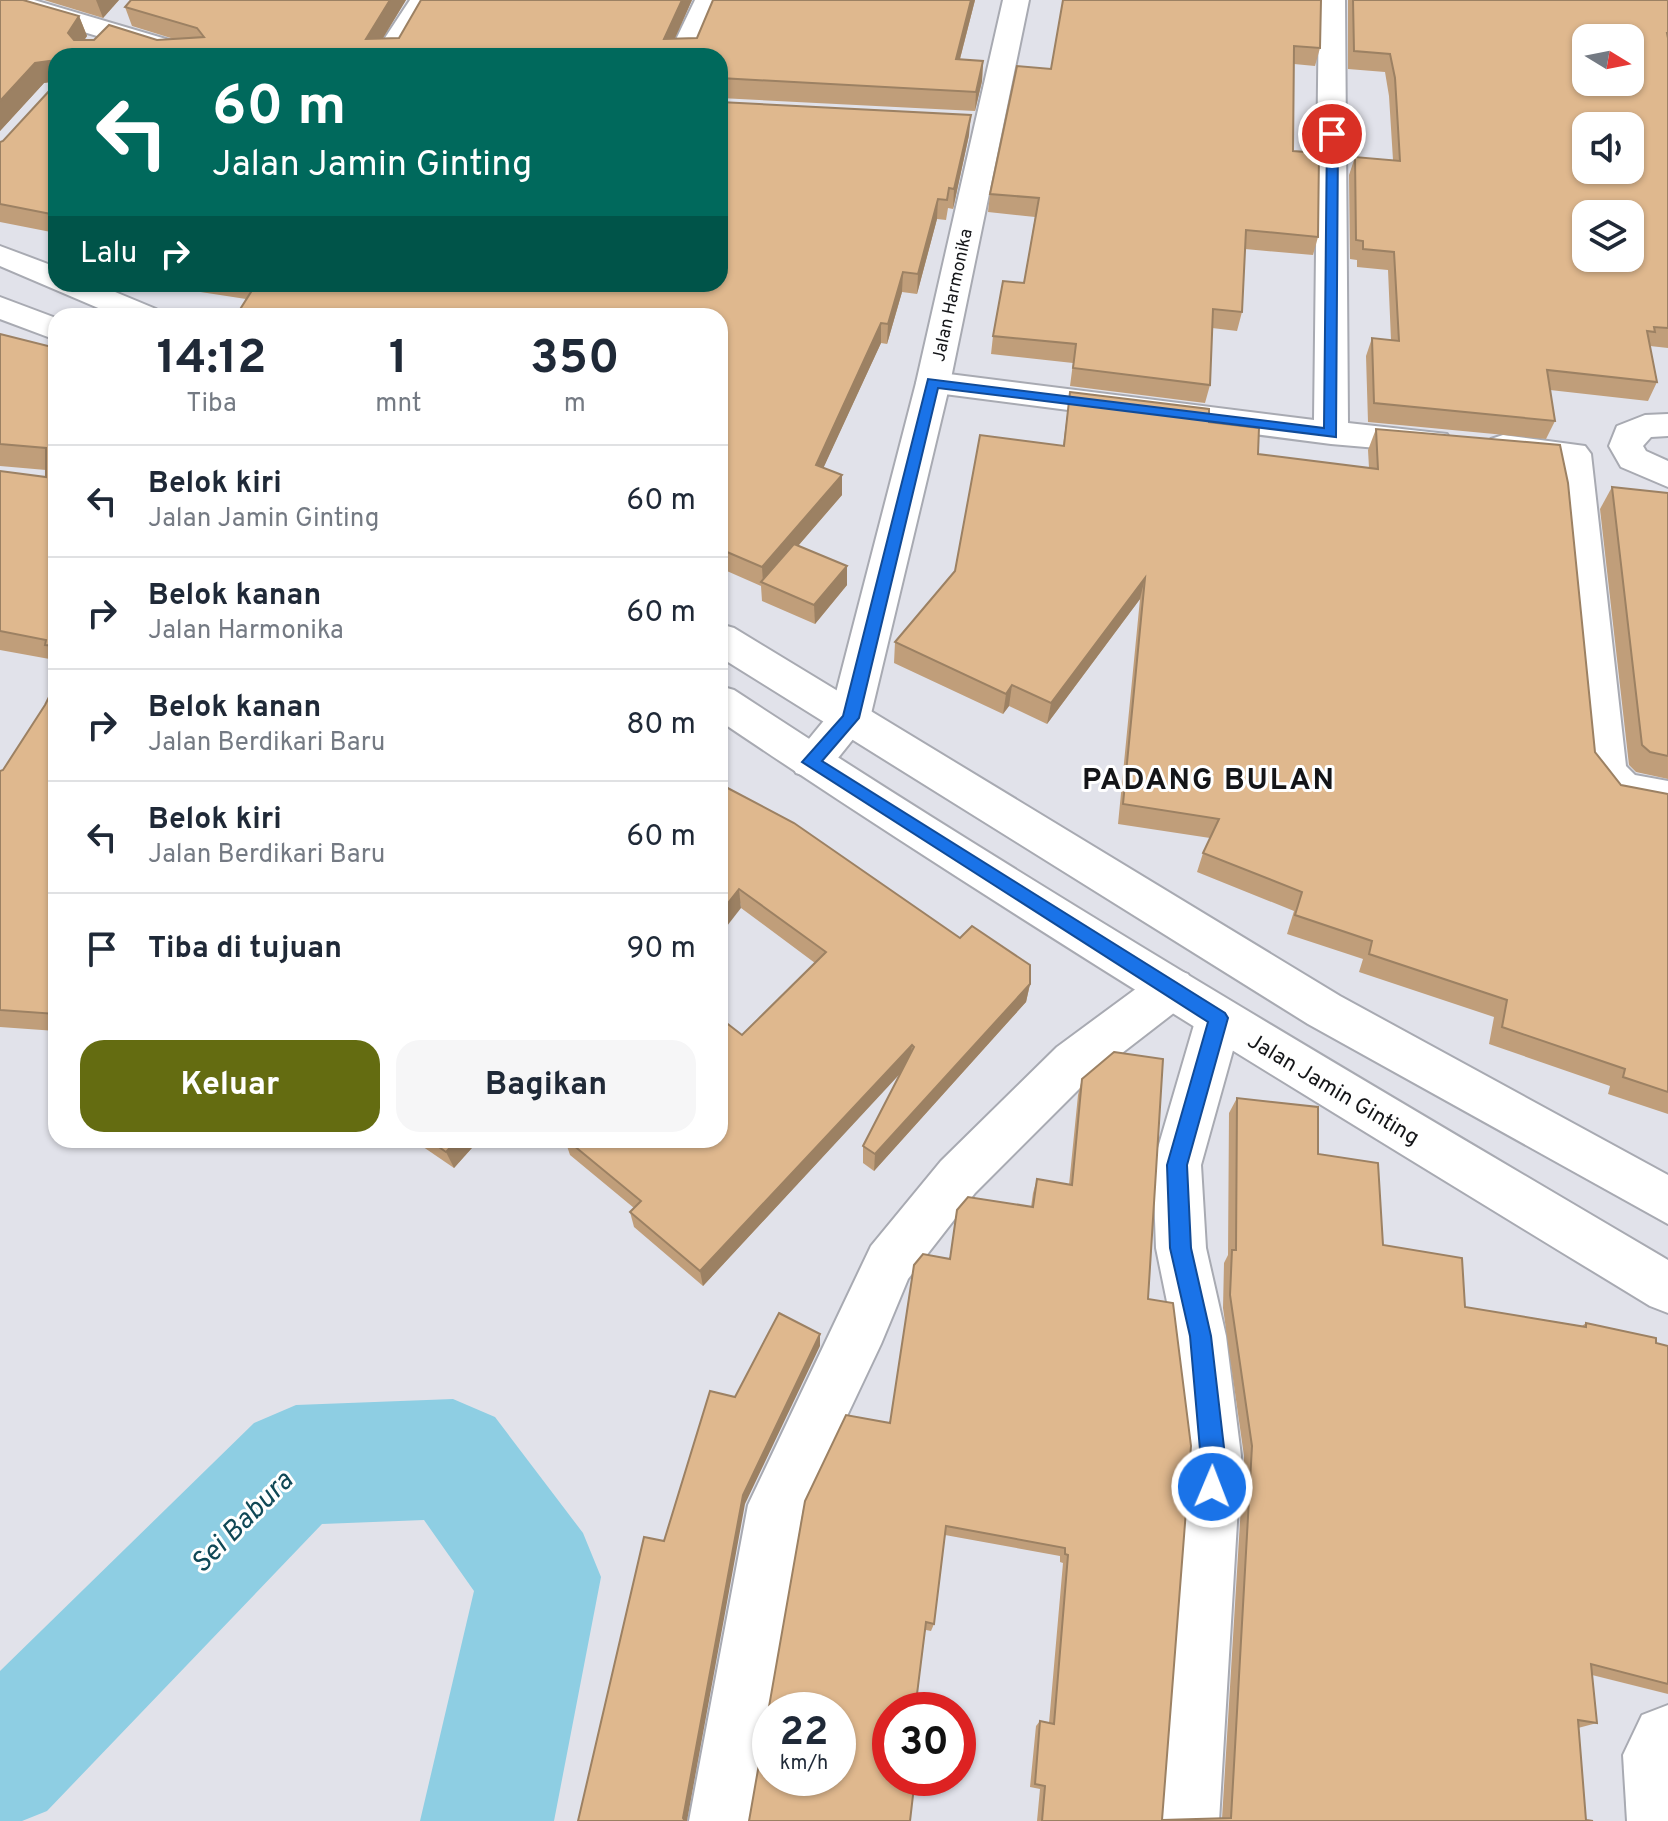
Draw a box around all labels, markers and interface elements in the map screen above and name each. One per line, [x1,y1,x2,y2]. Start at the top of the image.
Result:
north arrow [1572,24,1644,96]
map controls [1572,24,1644,272]
text: 60 m [212,74,346,144]
icon: left [80,80,184,184]
pin [1298,100,1366,168]
icon: arrive [1310,112,1354,156]
button: sound [1572,112,1644,184]
text: Jalan Jamin Ginting [212,143,532,189]
button: layers [1572,200,1644,272]
street label: Jalan Harmonika [928,227,979,364]
icon: right [153,232,197,276]
text: Lalu [80,236,137,273]
text: 14:12 [156,330,267,390]
text: 1 [389,330,408,390]
text: 350 [530,330,620,390]
text: Tiba [186,388,237,421]
text: mnt [375,388,422,421]
text: m [564,388,586,421]
text: Belok kiri [148,466,282,503]
icon: left [80,479,124,523]
text: 60 m [626,483,696,520]
text: Jalan Jamin Ginting [148,503,379,536]
text: Belok kanan [148,578,321,615]
icon: right [80,591,124,635]
text: 60 m [626,595,696,632]
text: Jalan Harmonika [148,615,344,648]
text: Belok kanan [148,690,321,727]
icon: right [80,703,124,747]
text: 80 m [626,707,696,744]
text: Jalan Berdikari Baru [148,727,385,760]
district label: PADANG BULAN [1082,763,1336,800]
text: Belok kiri [148,802,282,839]
icon: left [80,815,124,859]
text: 60 m [626,819,696,856]
text: Jalan Berdikari Baru [148,839,385,872]
icon: arrive [80,927,124,971]
text: Tiba di tujuan [148,931,342,968]
text: 90 m [627,931,696,968]
street label: Jalan Jamin Ginting [1242,1028,1424,1152]
button: Keluar [80,1040,380,1132]
button: Bagikan [396,1040,696,1132]
position arrow [1170,1445,1254,1529]
water label: Sei Babura [184,1464,302,1582]
speed limit sign: 30 [872,1692,976,1796]
text: 22 [780,1709,828,1759]
text: km/h [780,1751,828,1777]

